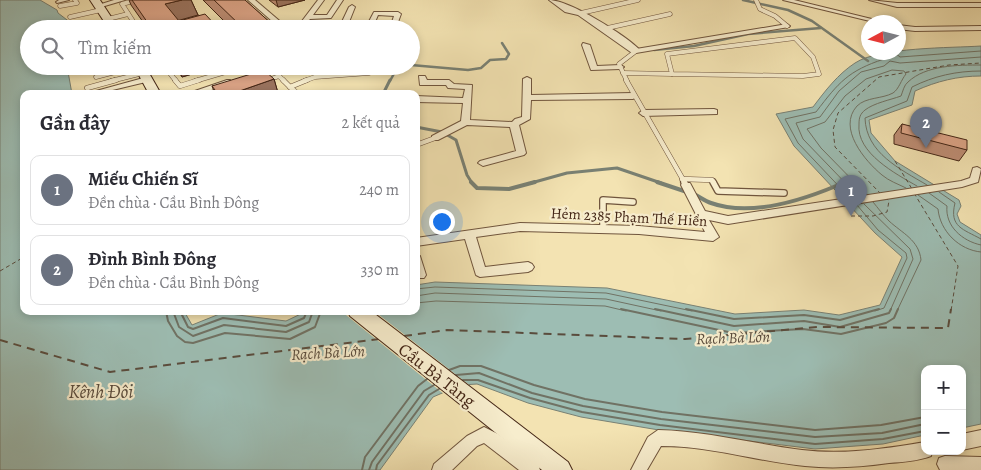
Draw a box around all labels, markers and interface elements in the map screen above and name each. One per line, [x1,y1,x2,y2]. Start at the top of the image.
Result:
north arrow [861,15,906,60]
search box [20,20,420,75]
icon: search [38,34,66,62]
text: Tìm kiếm [78,35,152,61]
pin: 2 [910,107,942,148]
text: Gần đây [40,109,110,137]
text: 2 kết quả [342,112,400,134]
text: Miếu Chiến Sĩ [88,166,198,192]
pin: 1 [835,175,867,216]
text: 1 [54,179,60,201]
text: 240 m [359,179,399,201]
text: Đền chùa · Cầu Bình Đông [88,192,259,214]
street label: Hẻm 2385 Phạm Thế Hiển [550,203,708,231]
your location [429,209,455,235]
text: Đình Bình Đông [88,246,216,272]
text: 2 [53,259,61,281]
text: 330 m [361,259,399,281]
text: Đền chùa · Cầu Bình Đông [88,272,259,294]
water label: Rạch Bà Lớn [696,326,770,350]
street label: Cầu Bà Tàng [393,337,481,413]
water label: Rạch Bà Lớn [291,340,366,366]
map controls [921,365,966,455]
button: + [921,365,966,410]
water label: Kênh Đôi [69,379,133,405]
button: − [921,410,966,455]

